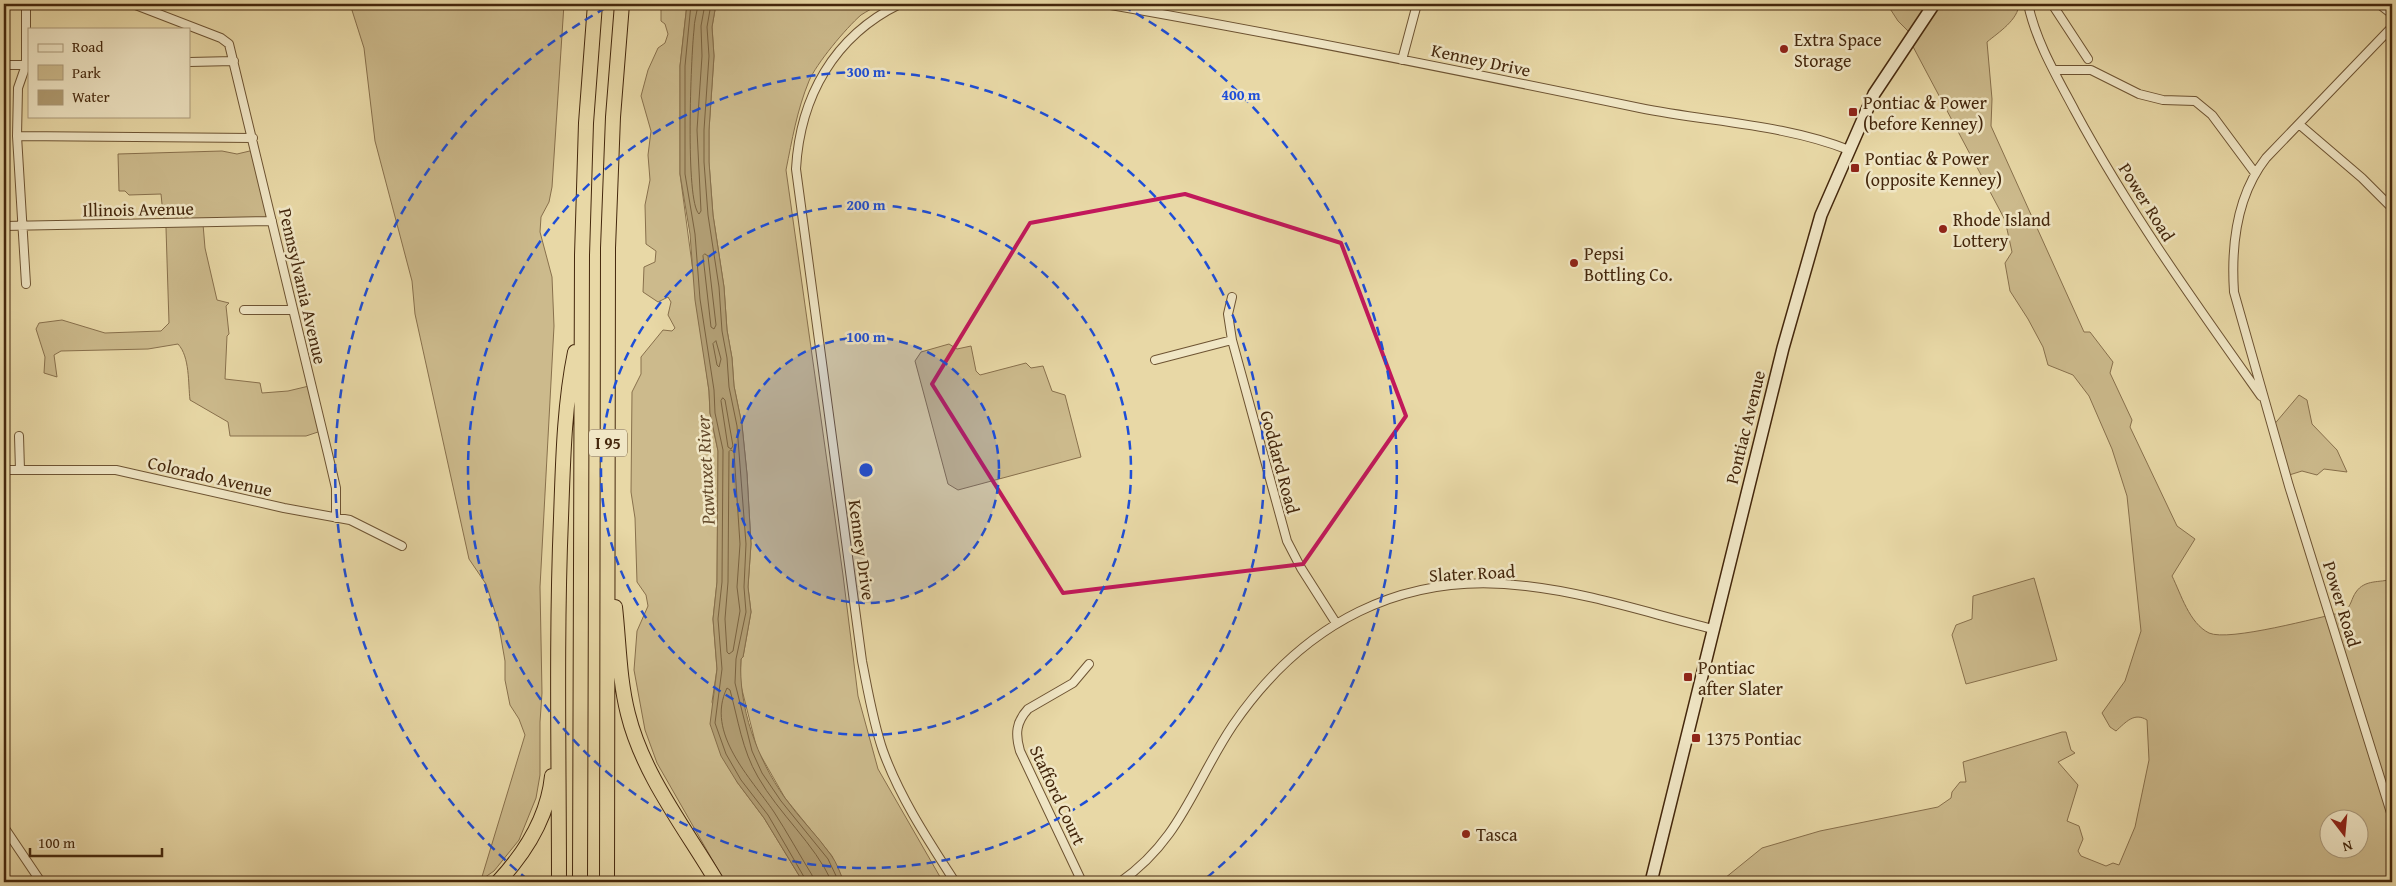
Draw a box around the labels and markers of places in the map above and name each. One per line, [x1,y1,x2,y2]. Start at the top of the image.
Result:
place label: Extra Space Storage [1794,26,1882,74]
marker: Extra Space Storage [1778,43,1790,55]
place label: Pontiac & Power (before Kenney) [1863,89,1987,137]
marker: Pontiac & Power (before Kenney) [1847,106,1859,118]
place label: Pontiac & Power (opposite Kenney) [1865,145,2002,193]
marker: Pontiac & Power (opposite Kenney) [1849,162,1861,174]
place label: Rhode Island Lottery [1953,206,2051,254]
marker: Rhode Island Lottery [1937,223,1949,235]
place label: Pepsi Bottling Co. [1584,240,1673,288]
marker: Pepsi Bottling Co. [1568,257,1580,269]
centre of rings [857,461,875,479]
place label: Pontiac after Slater [1698,654,1784,702]
marker: Pontiac after Slater [1682,671,1694,683]
place label: 1375 Pontiac [1706,725,1802,752]
marker: 1375 Pontiac [1690,732,1702,744]
place label: Tasca [1476,821,1518,848]
marker: Tasca [1460,828,1472,840]

